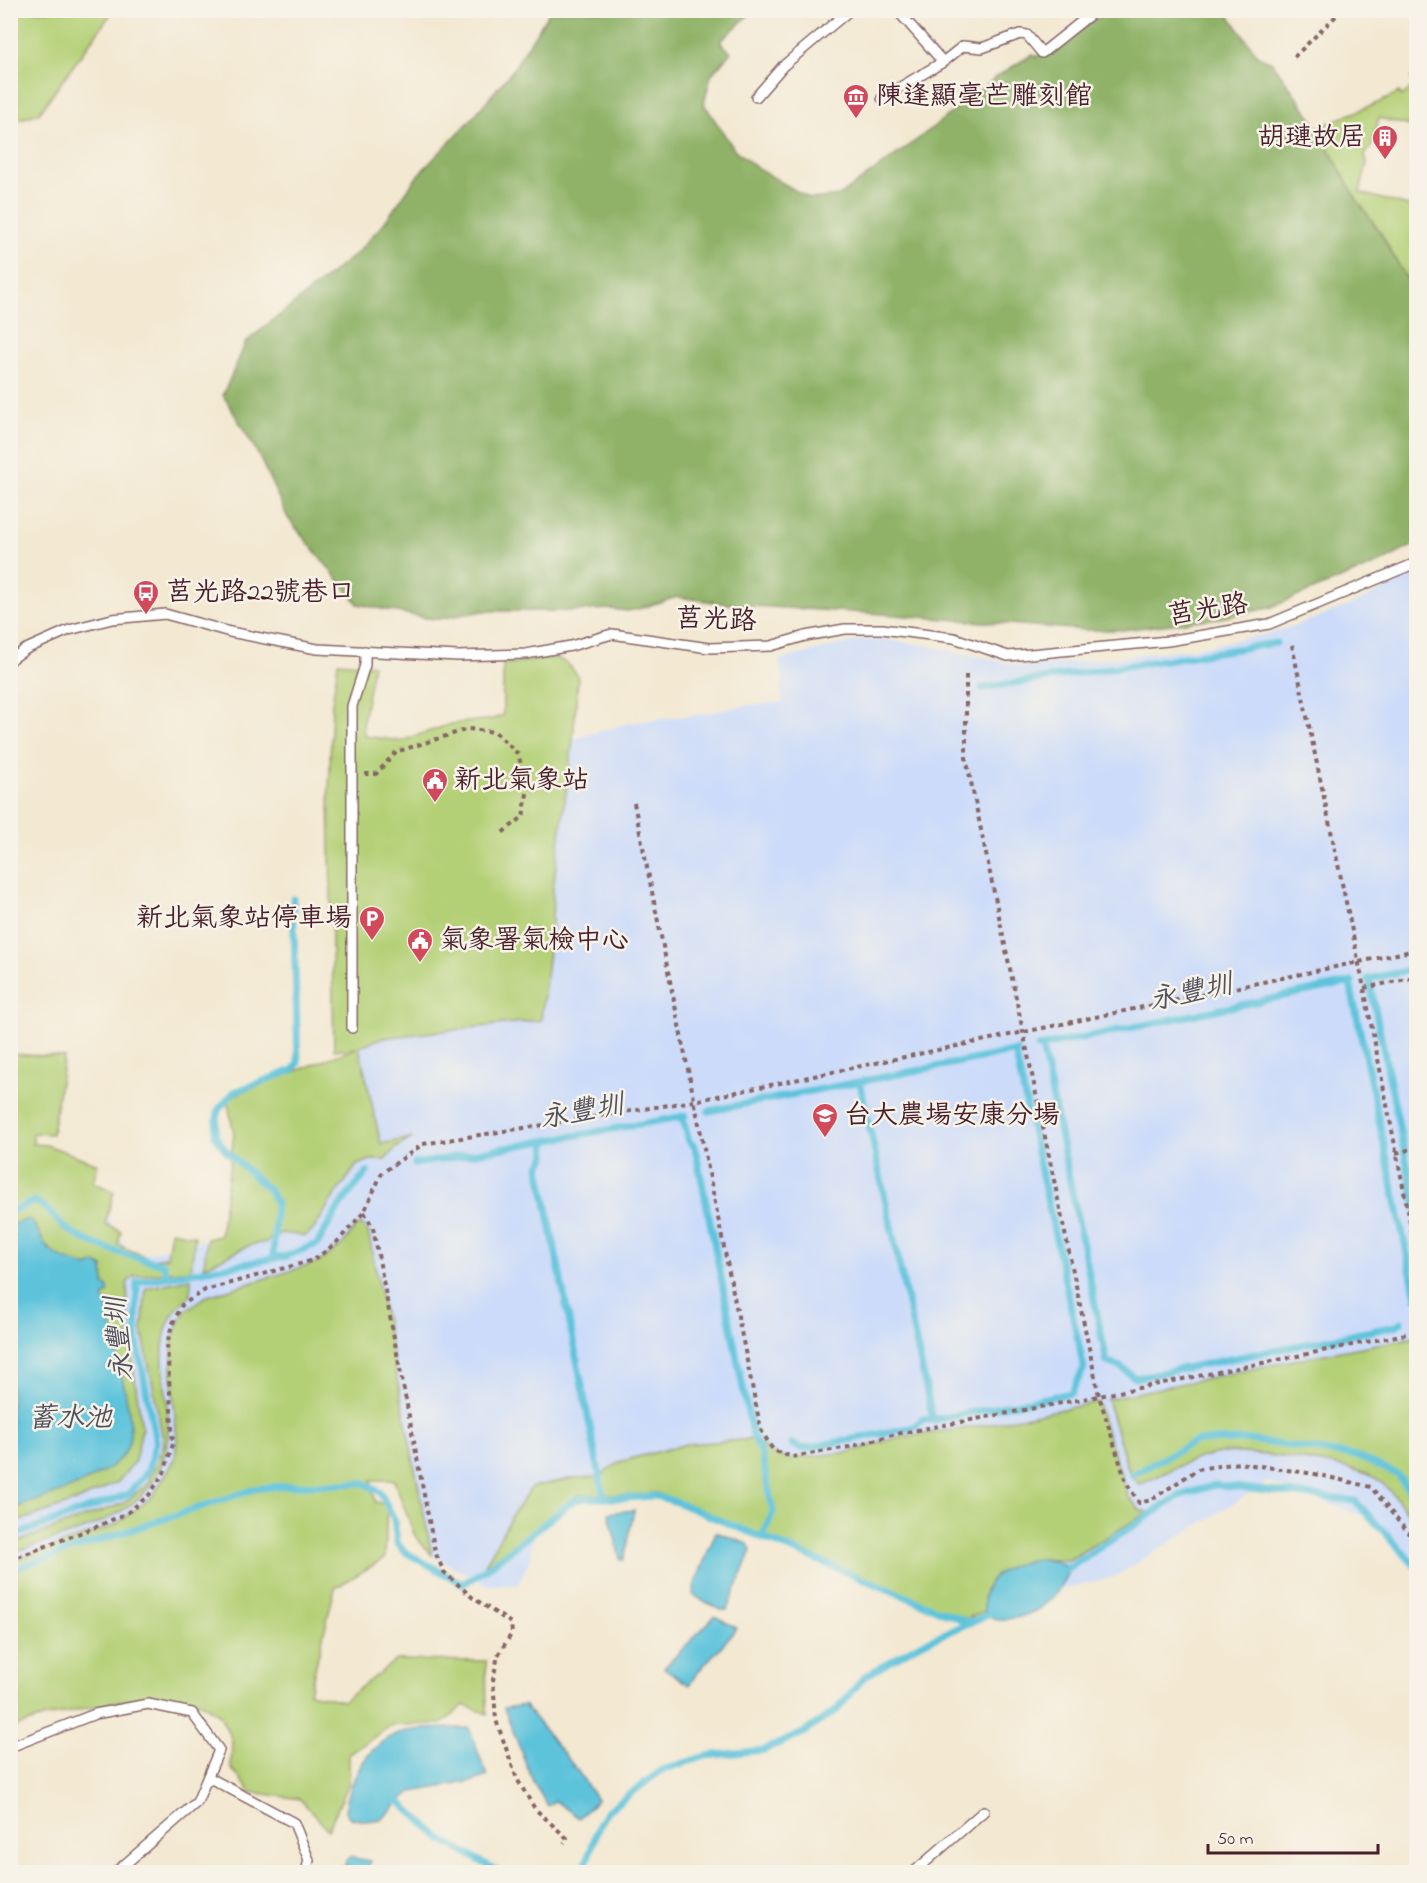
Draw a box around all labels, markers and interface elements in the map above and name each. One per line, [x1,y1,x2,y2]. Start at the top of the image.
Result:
place label: 陳逢顯毫芒雕刻館 [876,78,1092,117]
museum icon: 陳逢顯毫芒雕刻館 [841,82,871,120]
place label: 胡璉故居 [1258,119,1366,158]
building icon: 胡璉故居 [1370,123,1400,161]
place label: 莒光路22號巷口 [166,574,355,613]
bus stop icon: 莒光路22號巷口 [131,578,161,616]
street label: 莒光路 [1165,585,1251,637]
street label: 莒光路 [675,600,757,642]
place label: 新北氣象站 [454,762,589,801]
public building icon: 新北氣象站 [420,766,450,804]
place label: 新北氣象站停車場 [136,900,352,939]
parking icon: 新北氣象站停車場 [357,904,387,942]
place label: 氣象署氣檢中心 [440,922,629,961]
public building icon: 氣象署氣檢中心 [405,926,435,964]
water label: 永豐圳 [1146,965,1239,1023]
water label: 永豐圳 [537,1085,630,1140]
place label: 台大農場安康分場 [844,1097,1060,1136]
school or university icon: 台大農場安康分場 [810,1101,840,1139]
water label: 永豐圳 [97,1292,145,1383]
water label: 蓄水池 [28,1399,113,1440]
scale bar [1208,1817,1378,1855]
text: 50 m [1217,1827,1254,1853]

